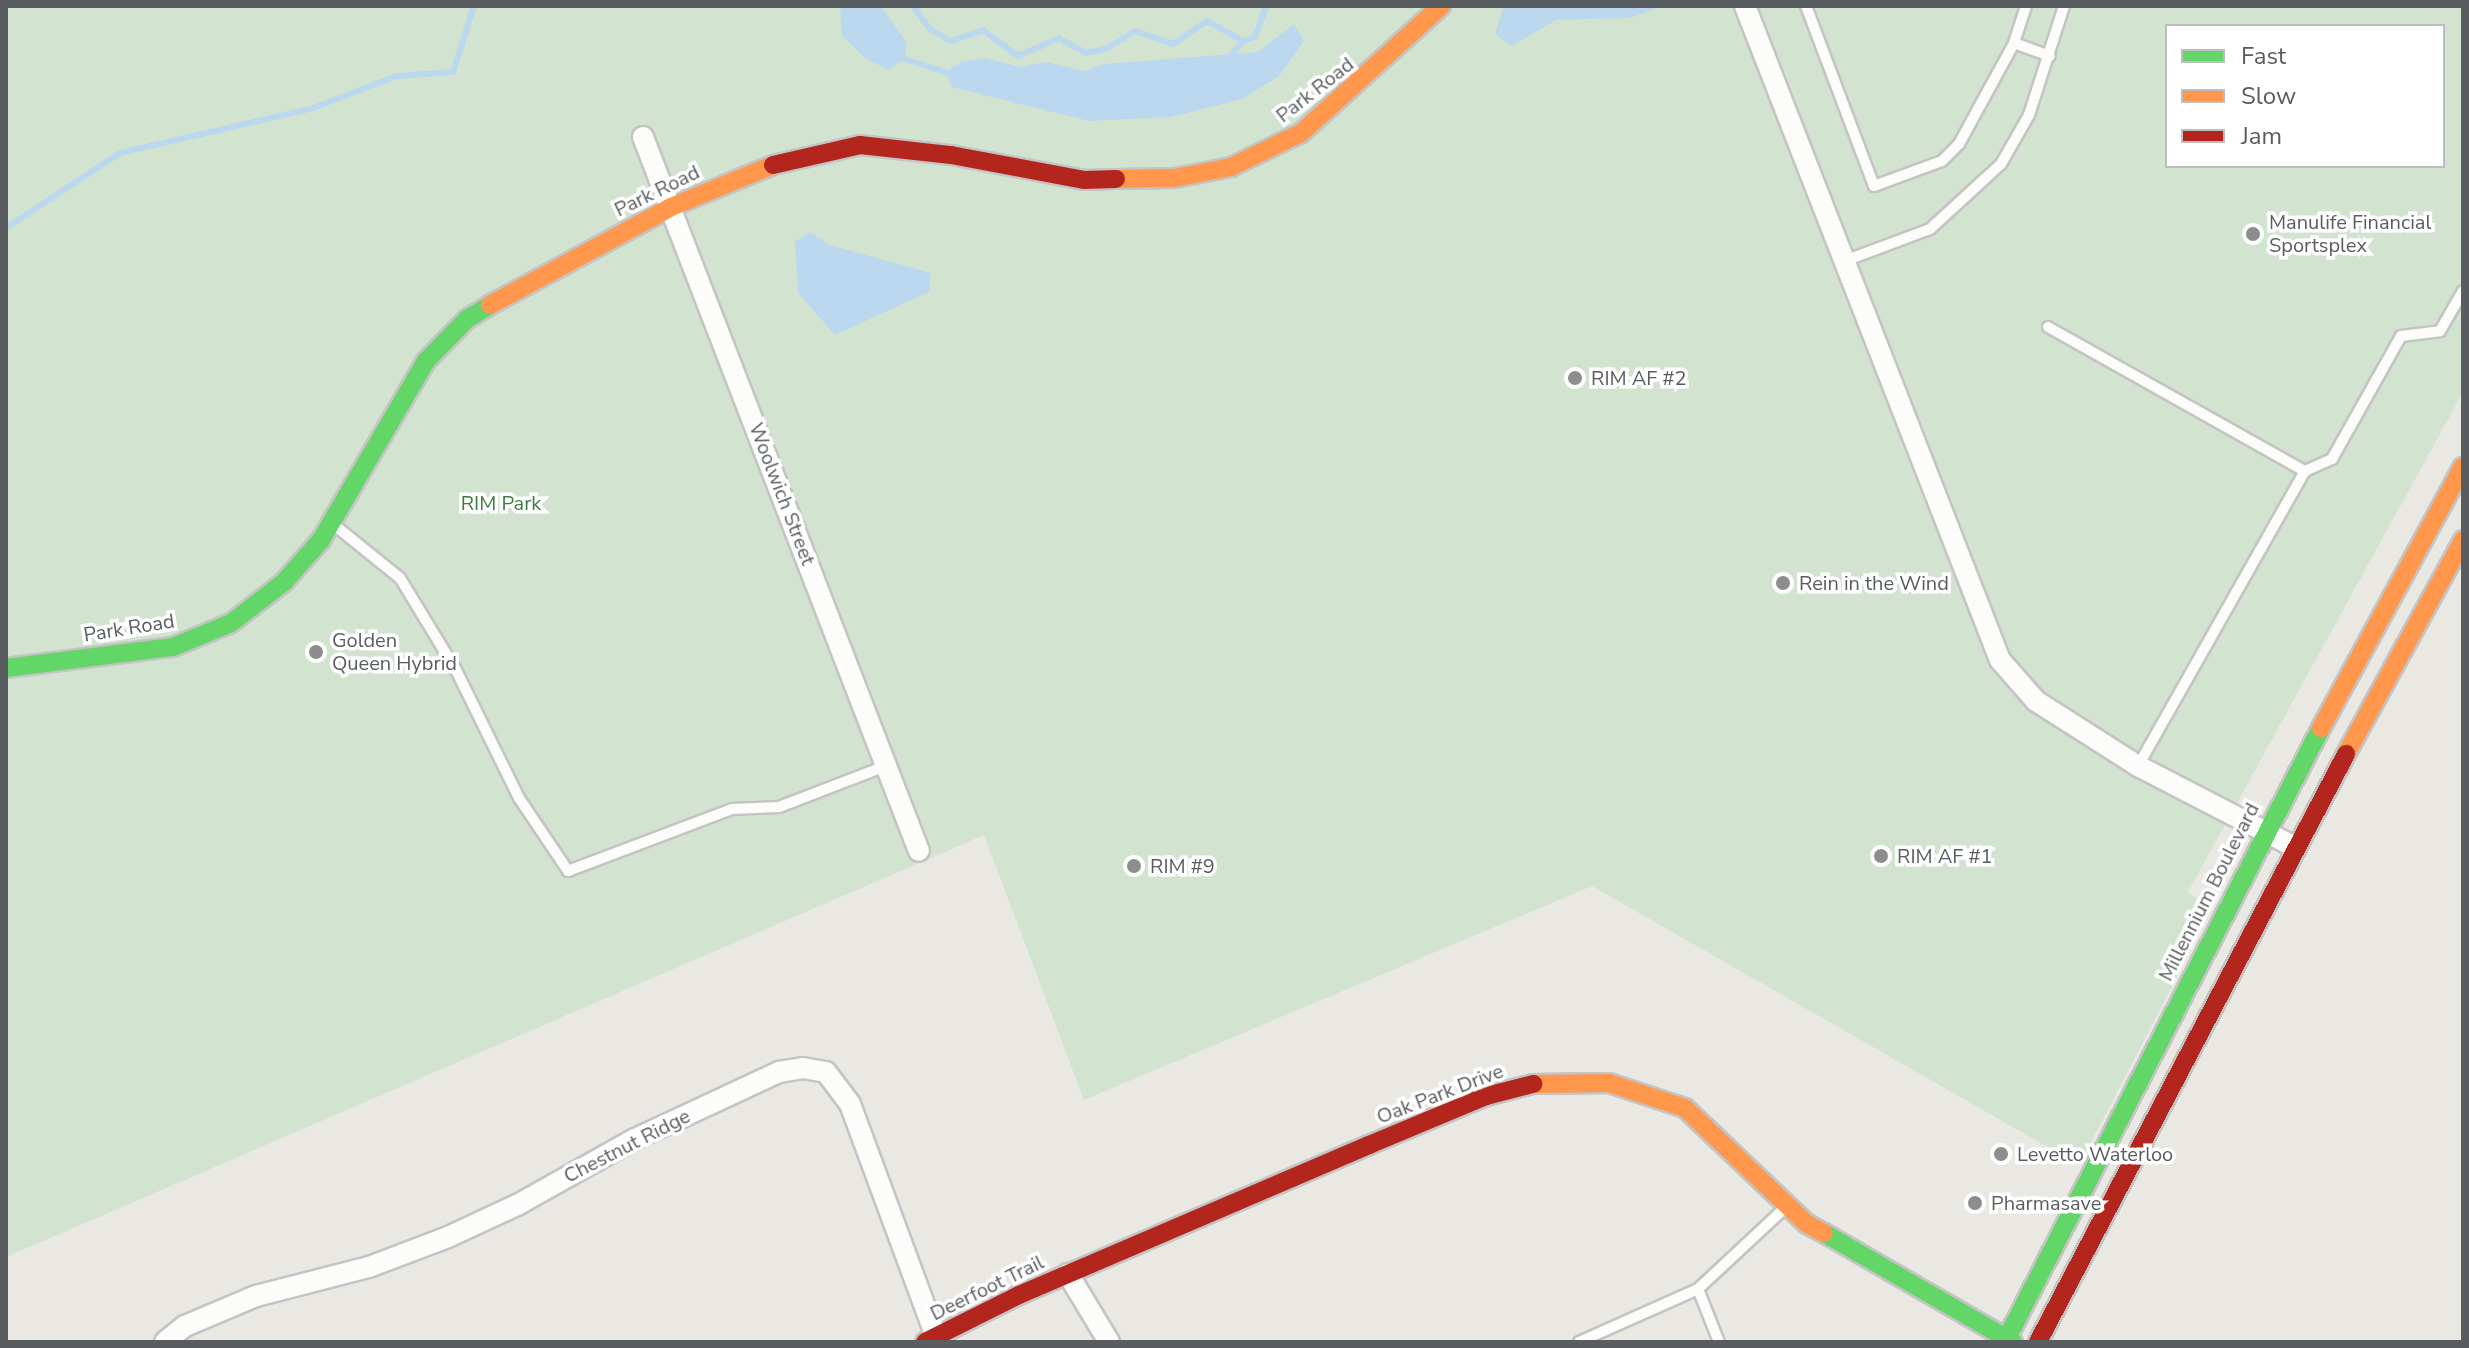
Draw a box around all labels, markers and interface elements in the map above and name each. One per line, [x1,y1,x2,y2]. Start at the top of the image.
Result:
legend [2165,24,2445,168]
text: Fast [2241,40,2286,72]
street label: Park Road [1272,52,1358,128]
text: Slow [2241,80,2296,112]
text: Jam [2241,120,2282,152]
street label: Park Road [611,160,703,222]
place label: Manulife Financial Sportsplex [2269,210,2431,257]
marker: Manulife Financial Sportsplex [2244,225,2262,243]
place label: RIM AF #2 [1591,366,1686,390]
marker: RIM AF #2 [1566,369,1584,387]
street label: Woolwich Street [744,419,820,569]
park label: RIM Park [461,491,541,515]
place label: Rein in the Wind [1799,571,1949,595]
marker: Rein in the Wind [1774,574,1792,592]
street label: Park Road [82,609,176,647]
place label: Golden Queen Hybrid [332,628,457,675]
marker: Golden Queen Hybrid [307,643,325,661]
street label: Millennium Boulevard [2154,799,2264,985]
place label: RIM AF #1 [1897,844,1992,868]
marker: RIM AF #1 [1872,847,1890,865]
place label: RIM #9 [1150,854,1215,878]
marker: RIM #9 [1125,857,1143,875]
street label: Oak Park Drive [1373,1059,1507,1129]
street label: Chestnut Ridge [560,1104,694,1188]
place label: Levetto Waterloo [2017,1142,2173,1166]
marker: Levetto Waterloo [1992,1145,2010,1163]
place label: Pharmasave [1991,1191,2101,1215]
marker: Pharmasave [1966,1194,1984,1212]
street label: Deerfoot Trail [926,1250,1048,1326]

